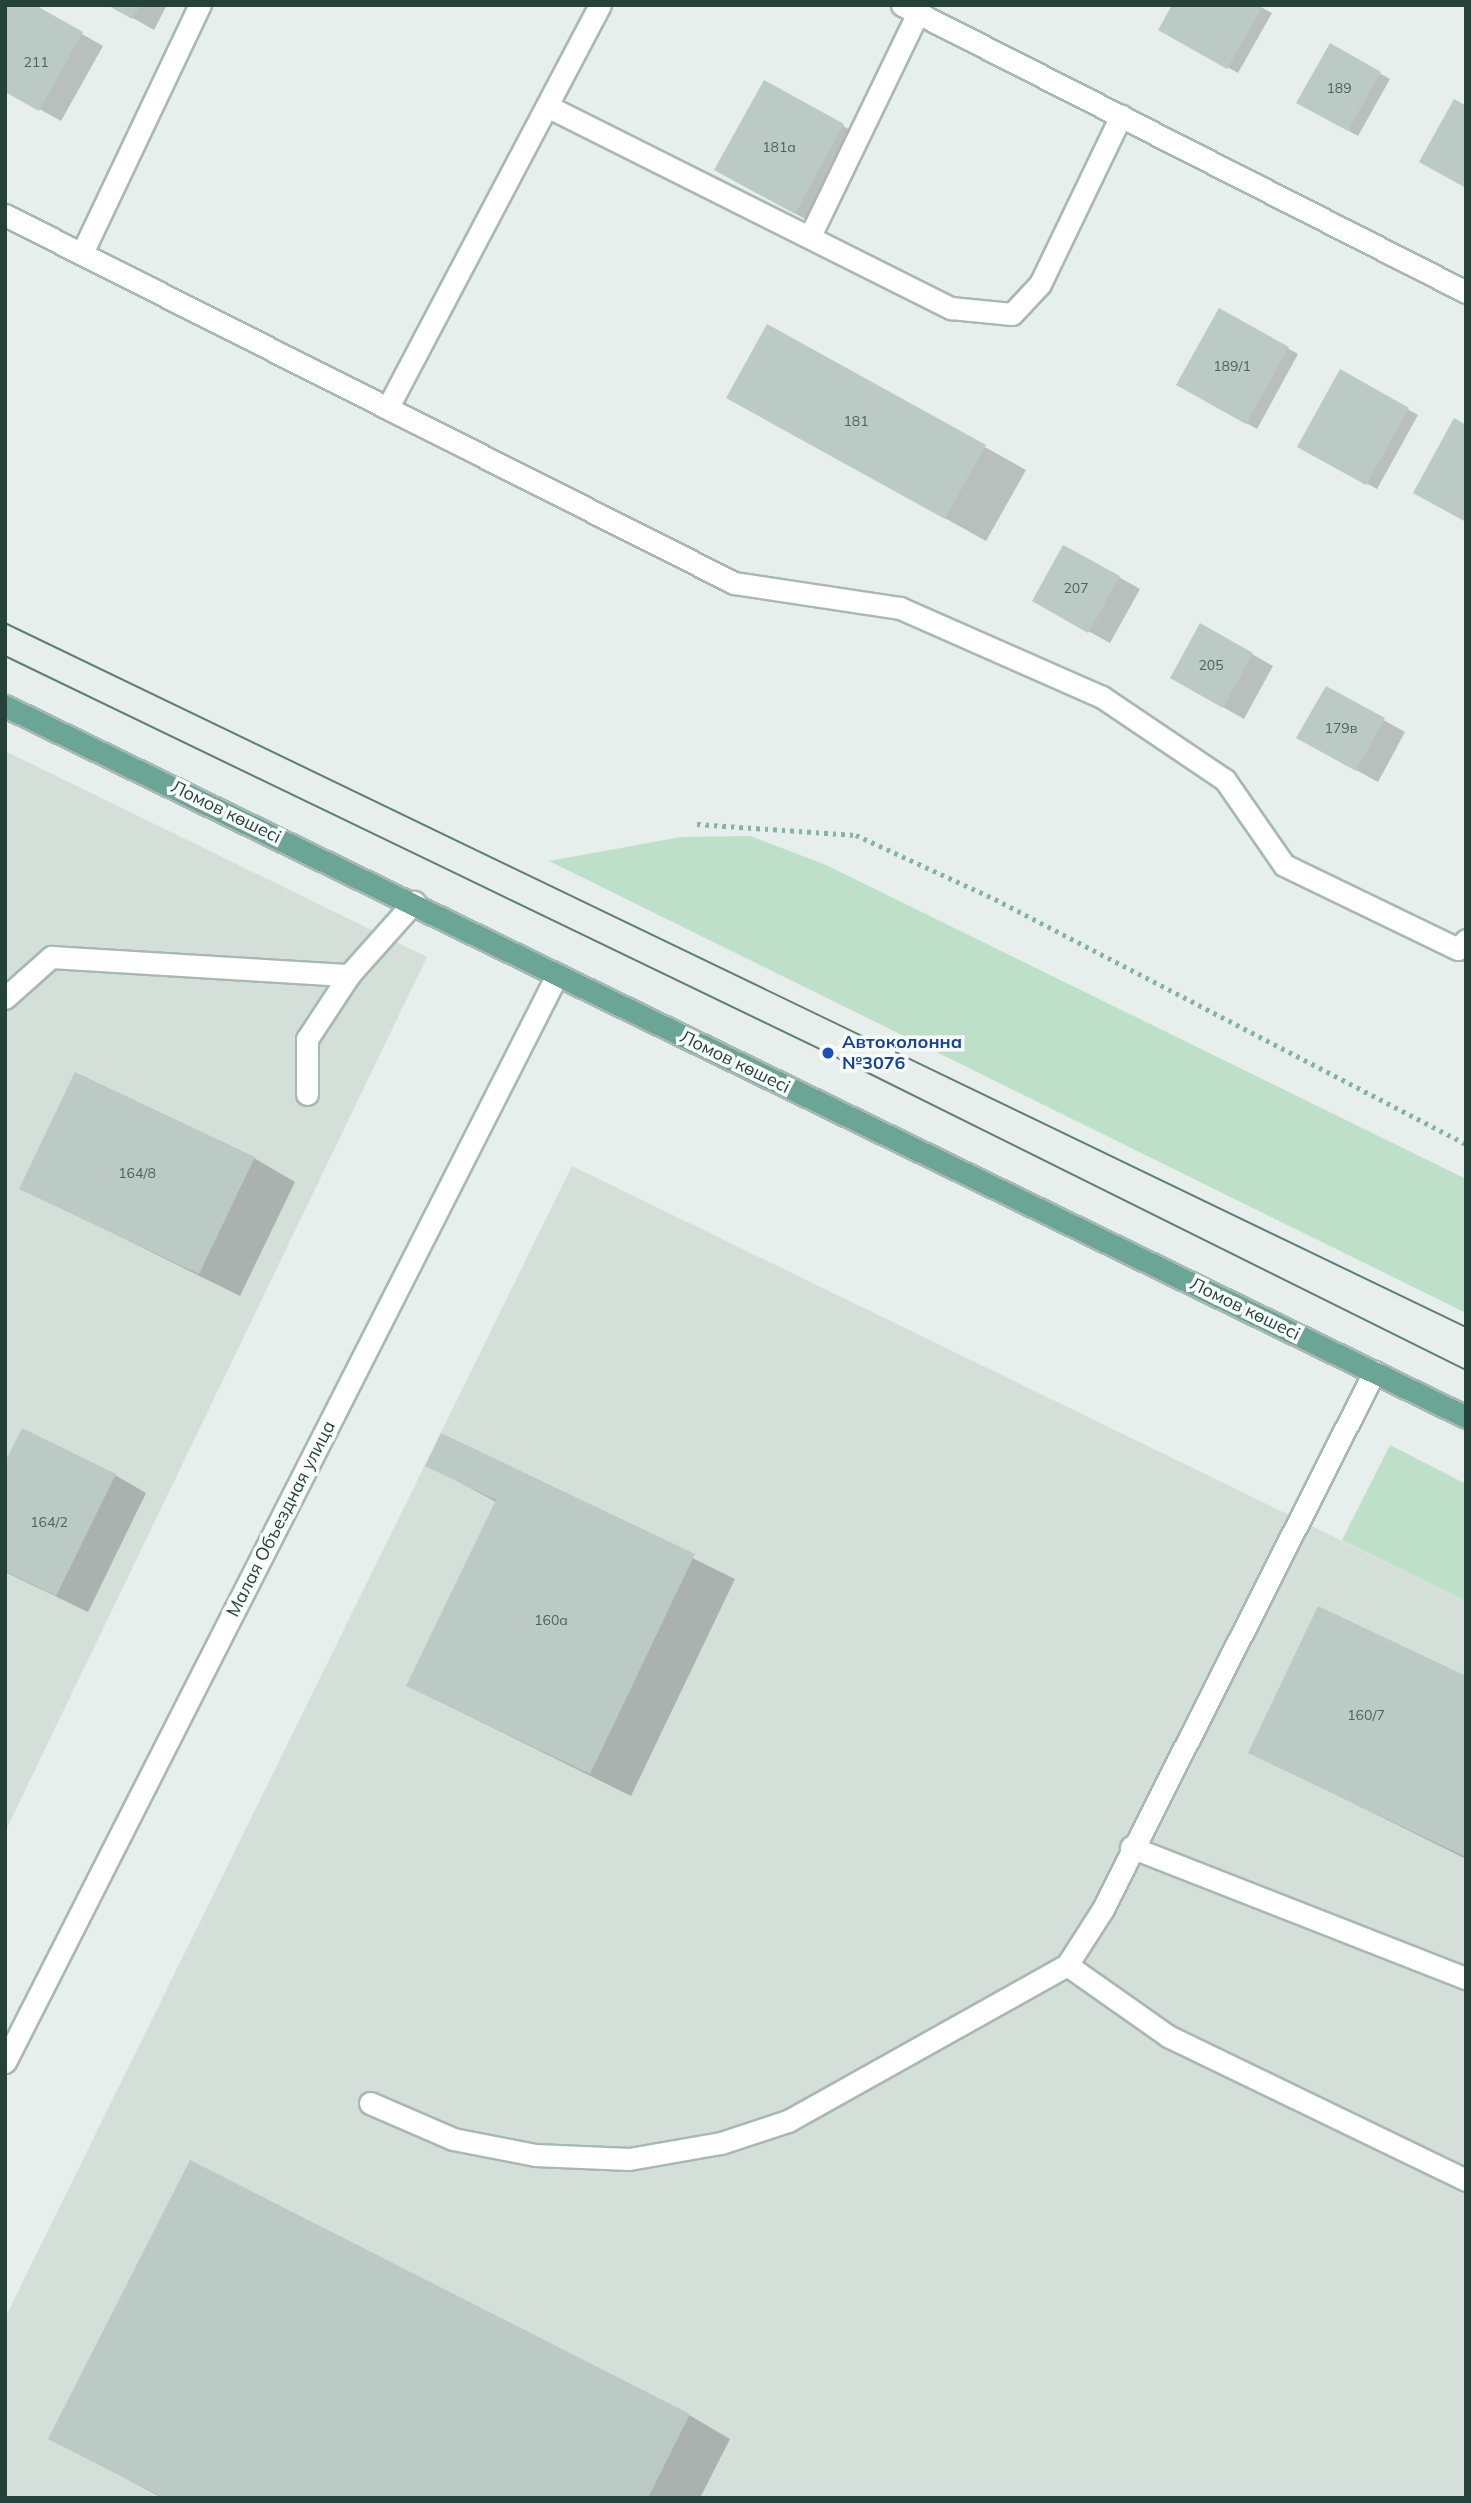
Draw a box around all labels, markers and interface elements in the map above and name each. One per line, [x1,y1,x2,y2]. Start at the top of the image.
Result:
house number: 211 [23,54,49,70]
house number: 189 [1326,80,1352,96]
house number: 181а [762,139,796,155]
house number: 189/1 [1213,358,1251,374]
house number: 181 [843,413,869,429]
house number: 207 [1063,580,1089,596]
house number: 205 [1198,657,1224,673]
house number: 179в [1324,720,1358,736]
street label: Ломов көшесі [167,776,285,848]
street label: Ломов көшесі [676,1026,794,1098]
place label: Автоколонна №3076 [842,1032,962,1074]
marker: Автоколонна №3076 [820,1045,836,1061]
house number: 164/8 [118,1165,156,1181]
street label: Ломов көшесі [1186,1273,1304,1345]
street label: Малая Объездная улица [222,1417,340,1621]
house number: 164/2 [30,1514,68,1530]
house number: 160а [534,1612,568,1628]
house number: 160/7 [1347,1707,1385,1723]

